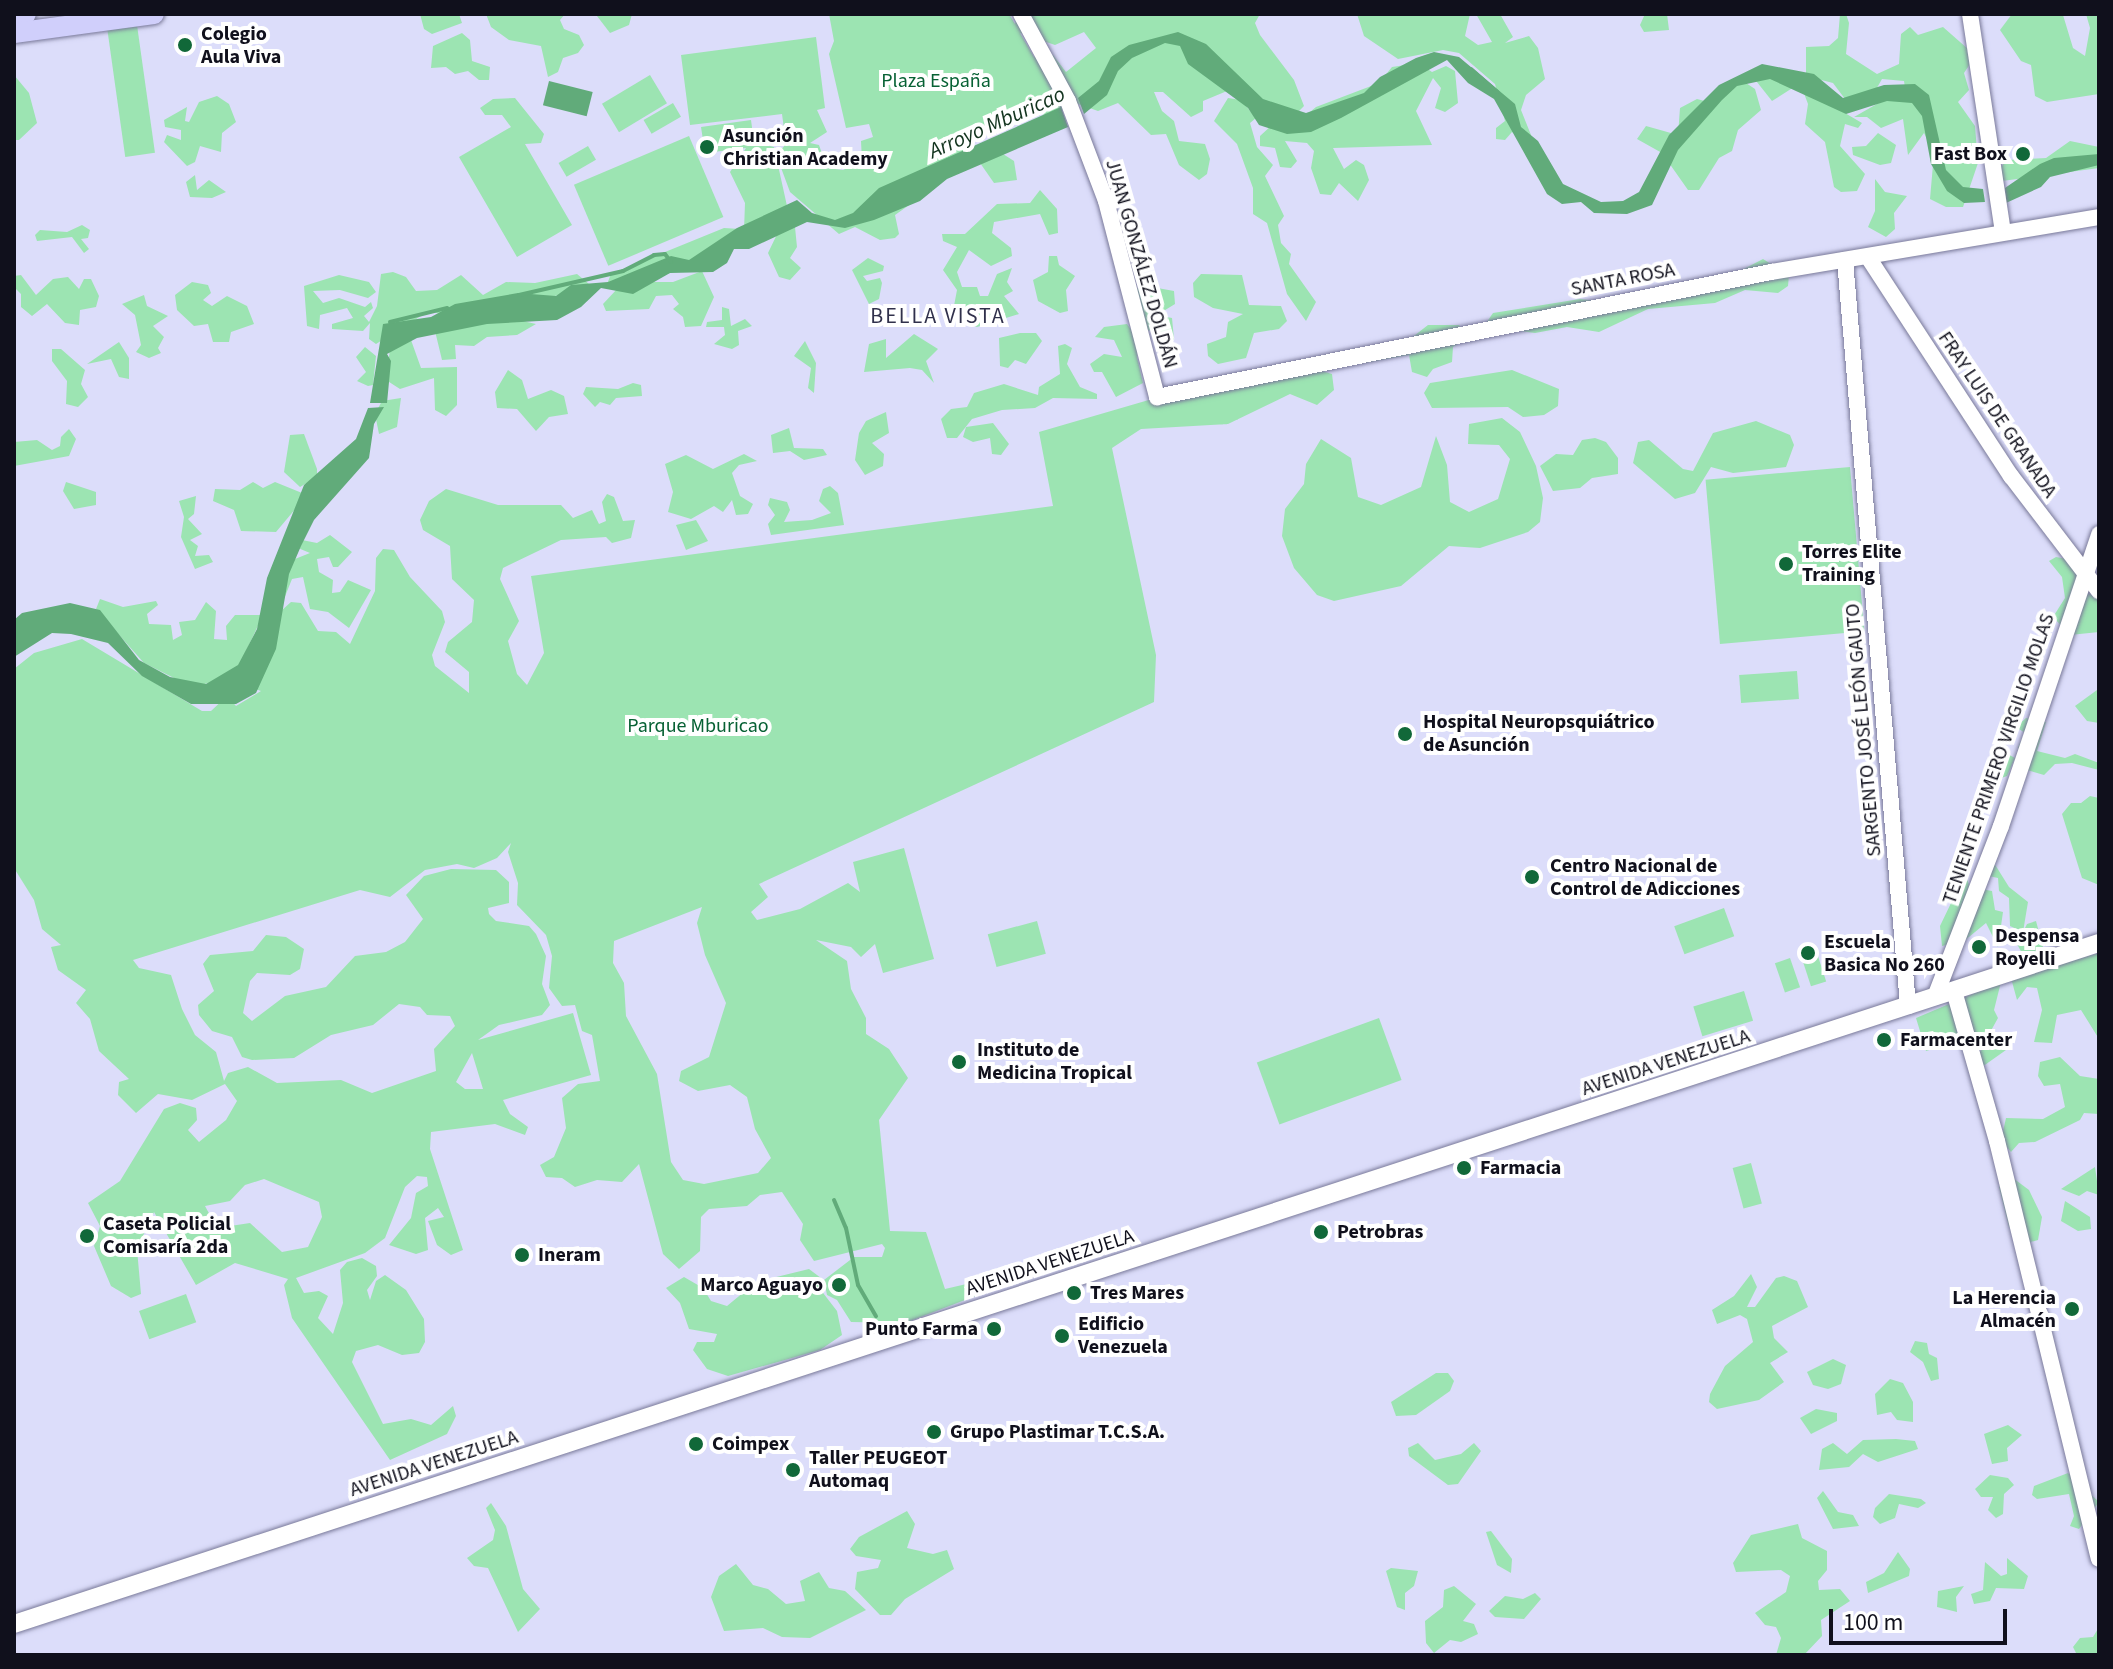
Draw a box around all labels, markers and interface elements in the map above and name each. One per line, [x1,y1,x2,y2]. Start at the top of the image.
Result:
place label: Colegio Aula Viva [201,22,281,69]
marker: Colegio Aula Viva [176,36,194,54]
park label: Plaza España [881,69,991,93]
water label: Arroyo Mburicao [925,81,1069,165]
place label: Asunción Christian Academy [723,124,888,171]
marker: Asunción Christian Academy [698,138,716,156]
place label: Fast Box [1934,142,2007,166]
marker: Fast Box [2014,145,2032,163]
street label: JUAN GONZÁLEZ DOLDÁN [1100,157,1182,371]
street label: SANTA ROSA [1569,258,1677,302]
district label: BELLA VISTA [870,304,1006,330]
street label: FRAY LUIS DE GRANADA [1932,327,2062,503]
place label: Torres Elite Training [1802,540,1901,587]
marker: Torres Elite Training [1777,555,1795,573]
street label: SARGENTO JOSÉ LEÓN GAUTO [1841,602,1887,858]
street label: TENIENTE PRIMERO VIRGILIO MOLAS [1938,611,2060,907]
place label: Hospital Neuropsquiátrico de Asunción [1423,710,1654,757]
park label: Parque Mburicao [627,714,769,738]
marker: Hospital Neuropsquiátrico de Asunción [1394,723,1416,745]
place label: Centro Nacional de Control de Adicciones [1550,854,1740,901]
marker: Centro Nacional de Control de Adicciones [1521,866,1543,888]
place label: Despensa Royelli [1995,924,2080,971]
place label: Escuela Basica No 260 [1824,930,1945,977]
marker: Despensa Royelli [1970,938,1988,956]
marker: Escuela Basica No 260 [1799,944,1817,962]
street label: AVENIDA VENEZUELA [1579,1024,1753,1102]
place label: Farmacenter [1900,1028,2012,1052]
marker: Farmacenter [1875,1031,1893,1049]
place label: Instituto de Medicina Tropical [977,1038,1132,1085]
marker: Instituto de Medicina Tropical [948,1051,970,1073]
place label: Farmacia [1480,1156,1561,1180]
marker: Farmacia [1455,1159,1473,1177]
place label: Caseta Policial Comisaría 2da [103,1212,231,1259]
place label: Petrobras [1337,1220,1423,1244]
marker: Petrobras [1312,1223,1330,1241]
street label: AVENIDA VENEZUELA [963,1224,1137,1302]
marker: Caseta Policial Comisaría 2da [78,1227,96,1245]
place label: Ineram [538,1243,601,1267]
marker: Ineram [513,1246,531,1264]
place label: Marco Aguayo [700,1273,823,1297]
marker: Marco Aguayo [830,1276,848,1294]
place label: Tres Mares [1090,1281,1184,1305]
marker: Tres Mares [1065,1284,1083,1302]
place label: La Herencia Almacén [1952,1286,2056,1333]
marker: La Herencia Almacén [2063,1300,2081,1318]
place label: Edificio Venezuela [1078,1312,1168,1359]
place label: Punto Farma [865,1317,978,1341]
marker: Punto Farma [985,1320,1003,1338]
marker: Edificio Venezuela [1053,1327,1071,1345]
place label: Grupo Plastimar T.C.S.A. [950,1420,1165,1444]
marker: Grupo Plastimar T.C.S.A. [925,1423,943,1441]
street label: AVENIDA VENEZUELA [347,1425,521,1503]
place label: Coimpex [712,1432,789,1456]
marker: Coimpex [687,1435,705,1453]
place label: Taller PEUGEOT Automaq [809,1446,947,1493]
marker: Taller PEUGEOT Automaq [784,1461,802,1479]
scale bar [1833,1593,2011,1643]
text: 100 m [1843,1605,1903,1640]

